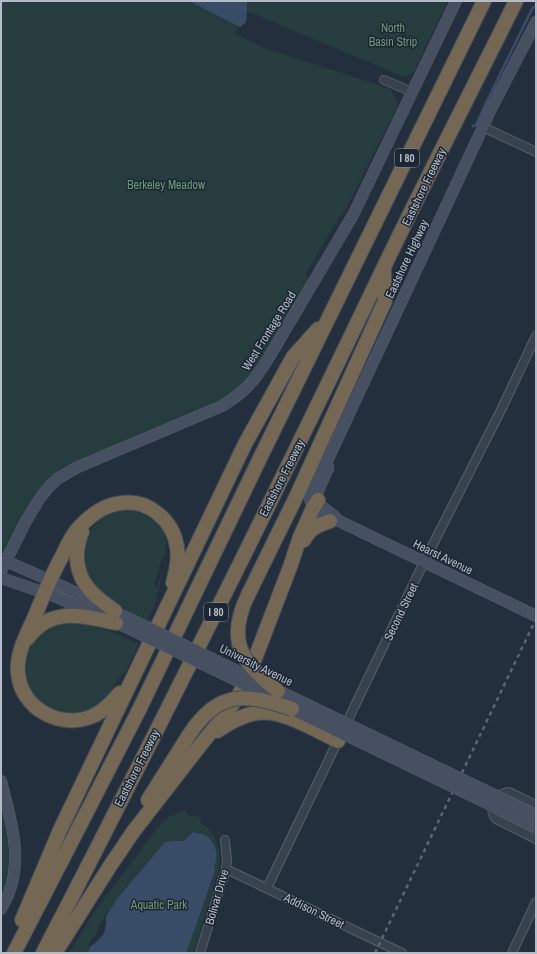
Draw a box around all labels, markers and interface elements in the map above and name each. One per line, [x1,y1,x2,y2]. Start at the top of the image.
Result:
park label: North Basin Strip [369,20,417,50]
street label: Eastshore Freeway [398,145,450,229]
road number: I 80 [395,149,419,167]
park label: Berkeley Meadow [127,177,206,193]
street label: Eastshore Highway [382,217,432,301]
street label: West Frontage Road [238,288,300,374]
street label: Eastshore Freeway [256,437,308,519]
street label: Hearst Avenue [411,536,475,578]
street label: Second Street [380,580,422,644]
road number: I 80 [204,603,228,621]
street label: University Avenue [217,640,295,690]
street label: Eastshore Freeway [111,727,163,809]
street label: Bolivar Drive [201,867,233,927]
street label: Addison Street [280,889,347,933]
park label: Aquatic Park [130,897,187,913]

